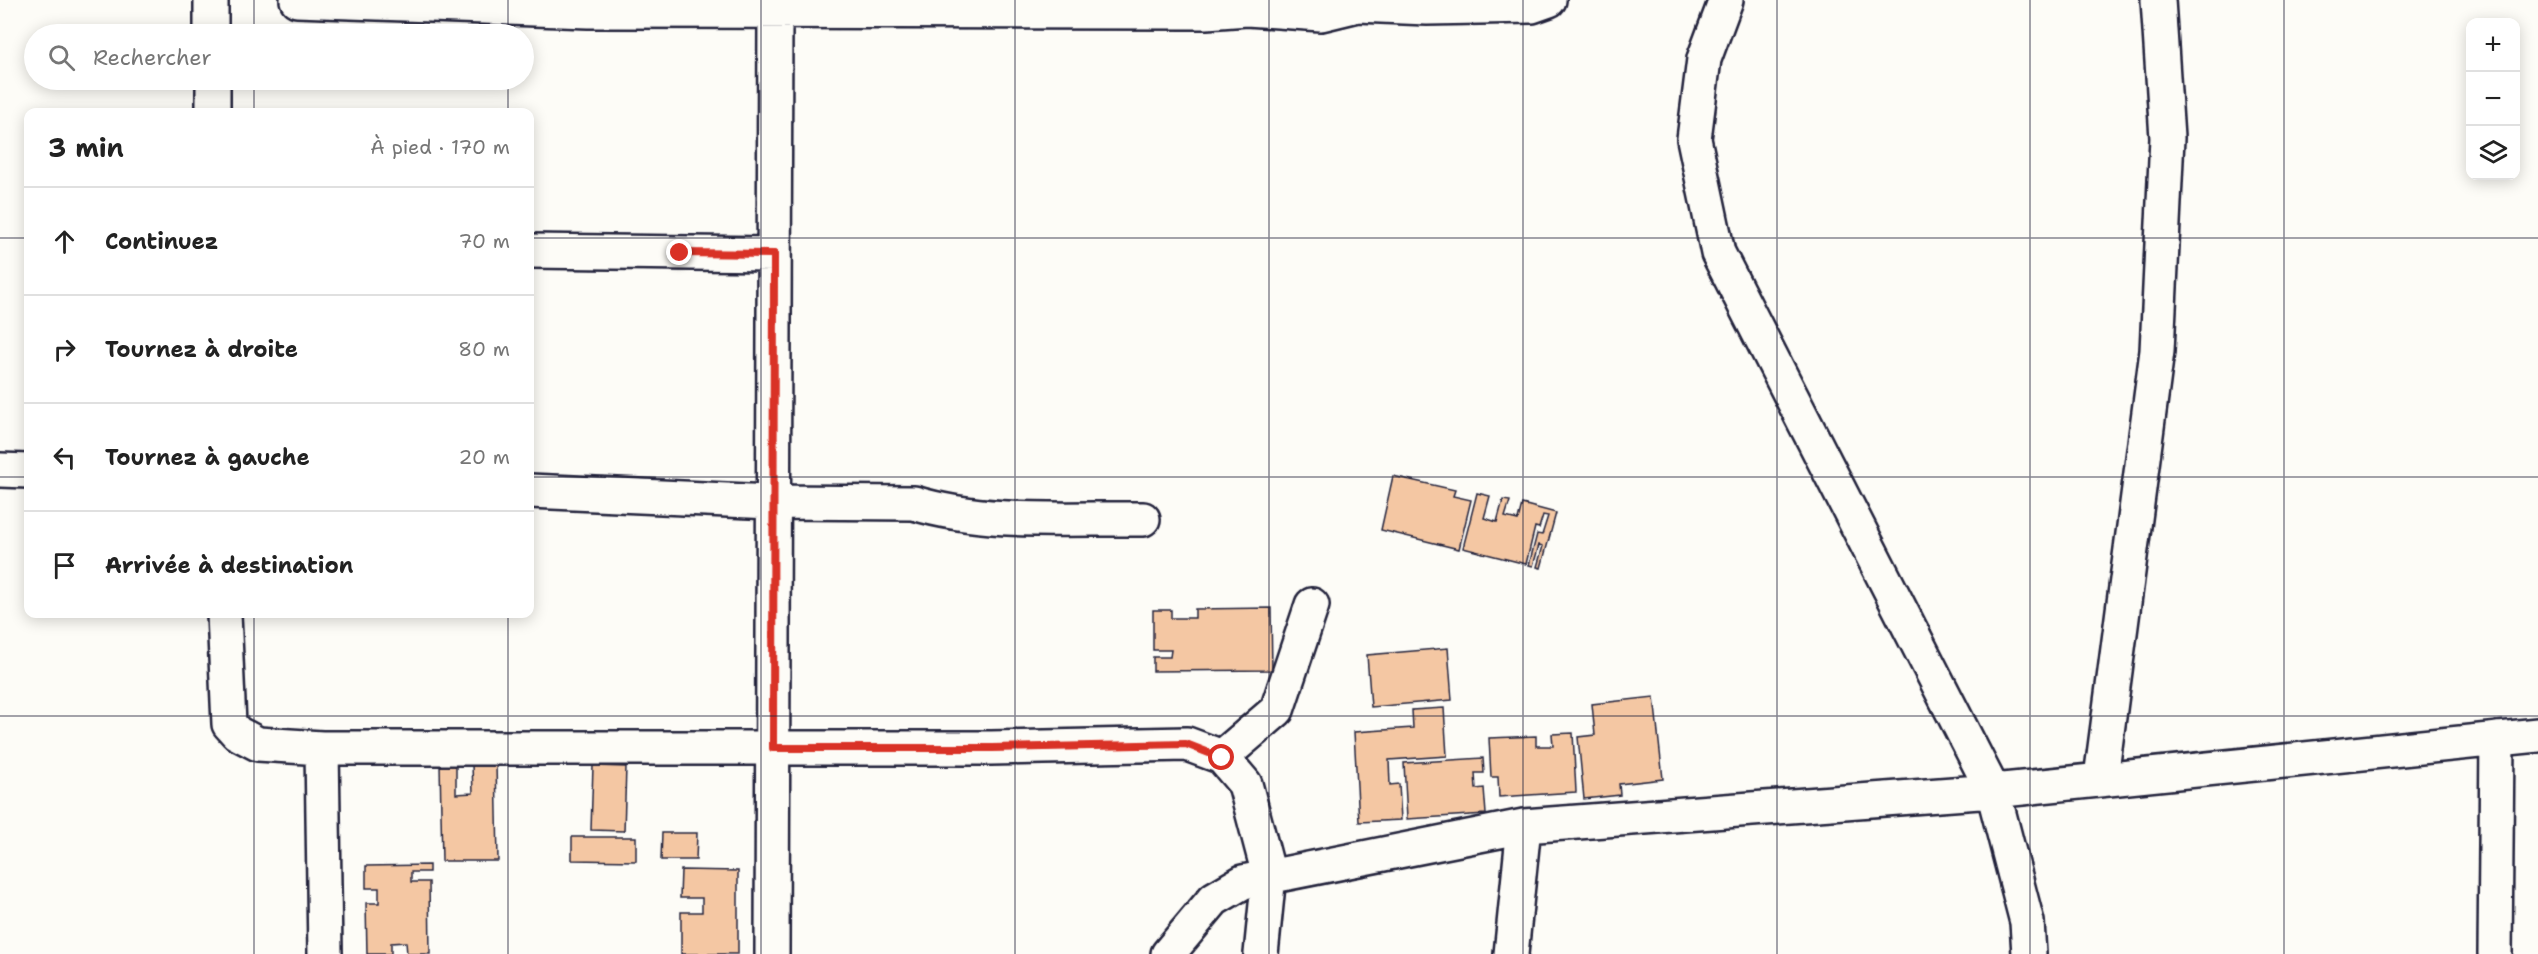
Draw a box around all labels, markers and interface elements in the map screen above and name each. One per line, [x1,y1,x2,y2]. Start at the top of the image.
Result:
map controls [2466,18,2520,180]
button: + [2466,18,2520,72]
search box [24,24,534,90]
icon: search [45,41,78,74]
text: Rechercher [93,43,212,72]
button: − [2466,72,2520,126]
button: layers [2466,126,2520,180]
text: 3 min [48,130,124,165]
text: À pied · 170 m [370,134,510,160]
icon: ahead [48,225,81,258]
text: Continuez [105,227,218,256]
text: 70 m [458,228,510,254]
route end [666,239,692,265]
icon: right [48,333,81,366]
text: Tournez à droite [105,335,298,364]
text: 80 m [458,336,510,362]
icon: left [48,441,81,474]
text: Tournez à gauche [105,443,310,472]
text: 20 m [459,444,510,470]
icon: arrive [48,549,81,582]
text: Arrivée à destination [105,551,353,580]
route start [1208,744,1234,770]

